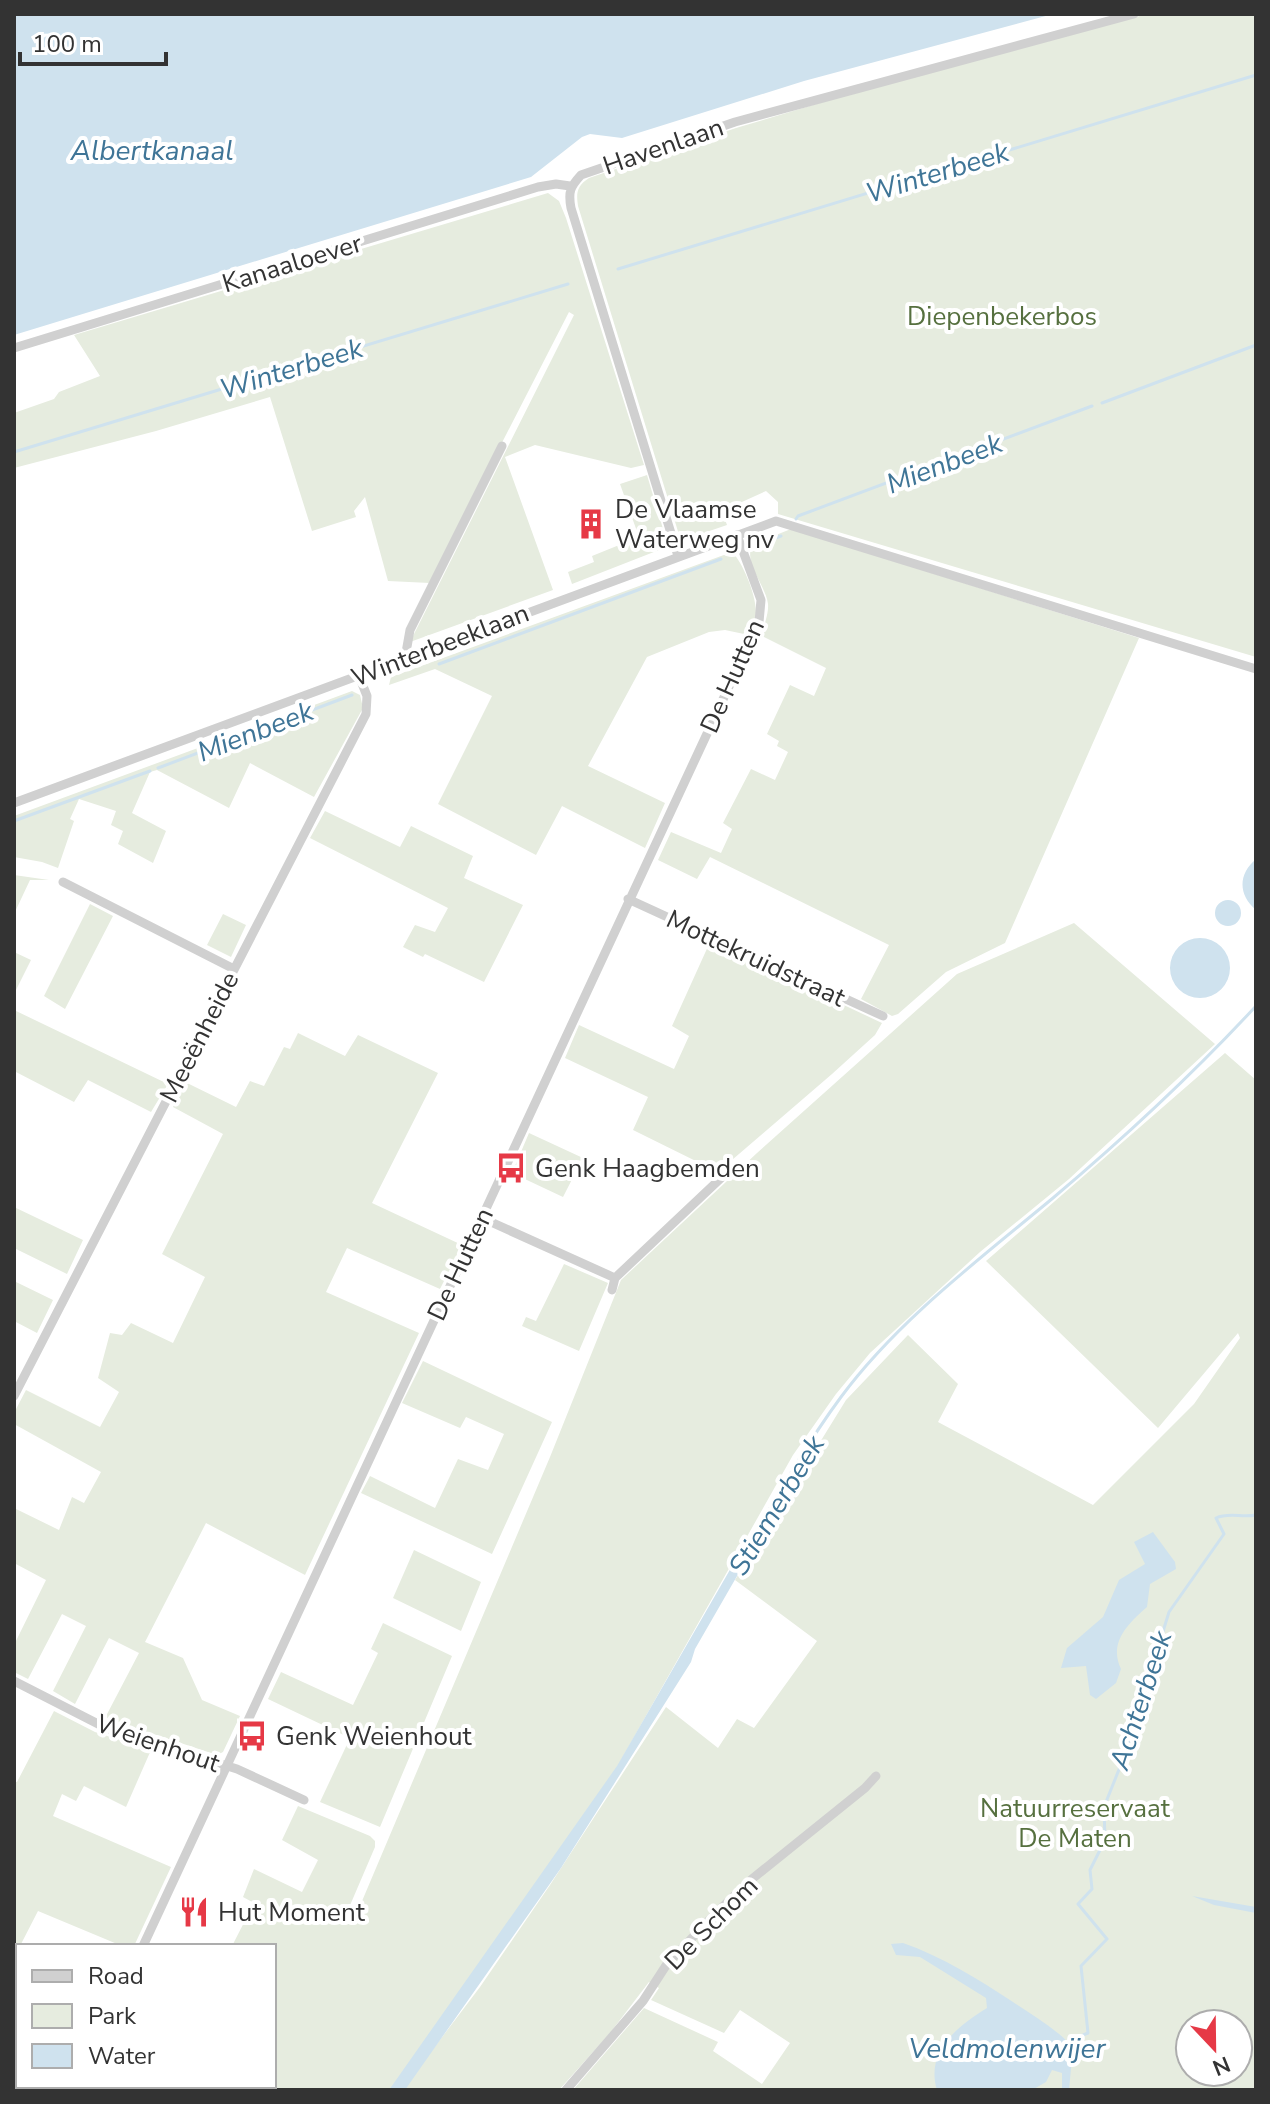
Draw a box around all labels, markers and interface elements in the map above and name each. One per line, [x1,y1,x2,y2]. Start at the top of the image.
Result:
scale bar [20,16,166,66]
text: 100 m [32,28,102,60]
street label: Havenlaan [598,110,728,183]
water label: Albertkanaal [69,132,234,170]
water label: Winterbeek [861,133,1015,213]
street label: Kanaaloever [218,225,367,301]
park label: Diepenbekerbos [907,299,1097,334]
water label: Winterbeek [215,329,369,409]
water label: Mienbeek [881,424,1009,503]
place label: De Vlaamse Waterweg nv [615,492,775,557]
building icon: De Vlaamse Waterweg nv [574,507,608,541]
street label: Winterbeeklaan [346,596,534,695]
street label: De Hutten [692,614,773,738]
water label: Mienbeek [192,692,320,771]
street label: Mottekruidstraat [661,902,852,1016]
street label: Meeënheide [152,966,247,1108]
bus stop icon: Genk Haagbemden [494,1151,528,1185]
place label: Genk Haagbemden [535,1151,760,1186]
street label: De Hutten [419,1202,502,1326]
water label: Stiemerbeek [720,1427,834,1583]
water label: Achterbeek [1100,1625,1182,1776]
street label: Weienhout [91,1706,225,1781]
bus stop icon: Genk Weienhout [235,1719,269,1753]
place label: Genk Weienhout [276,1719,473,1754]
park label: Natuurreservaat De Maten [980,1791,1171,1856]
street label: De Schom [657,1869,766,1978]
restaurant icon: Hut Moment [177,1895,211,1929]
place label: Hut Moment [218,1895,366,1930]
legend [16,1944,276,2088]
text: Road [88,1960,144,1992]
text: Park [88,2000,137,2032]
north arrow [1174,2008,1254,2088]
water label: Veldmolenwijer [909,2030,1106,2068]
text: Water [88,2040,156,2072]
text: N [1208,2049,1234,2083]

